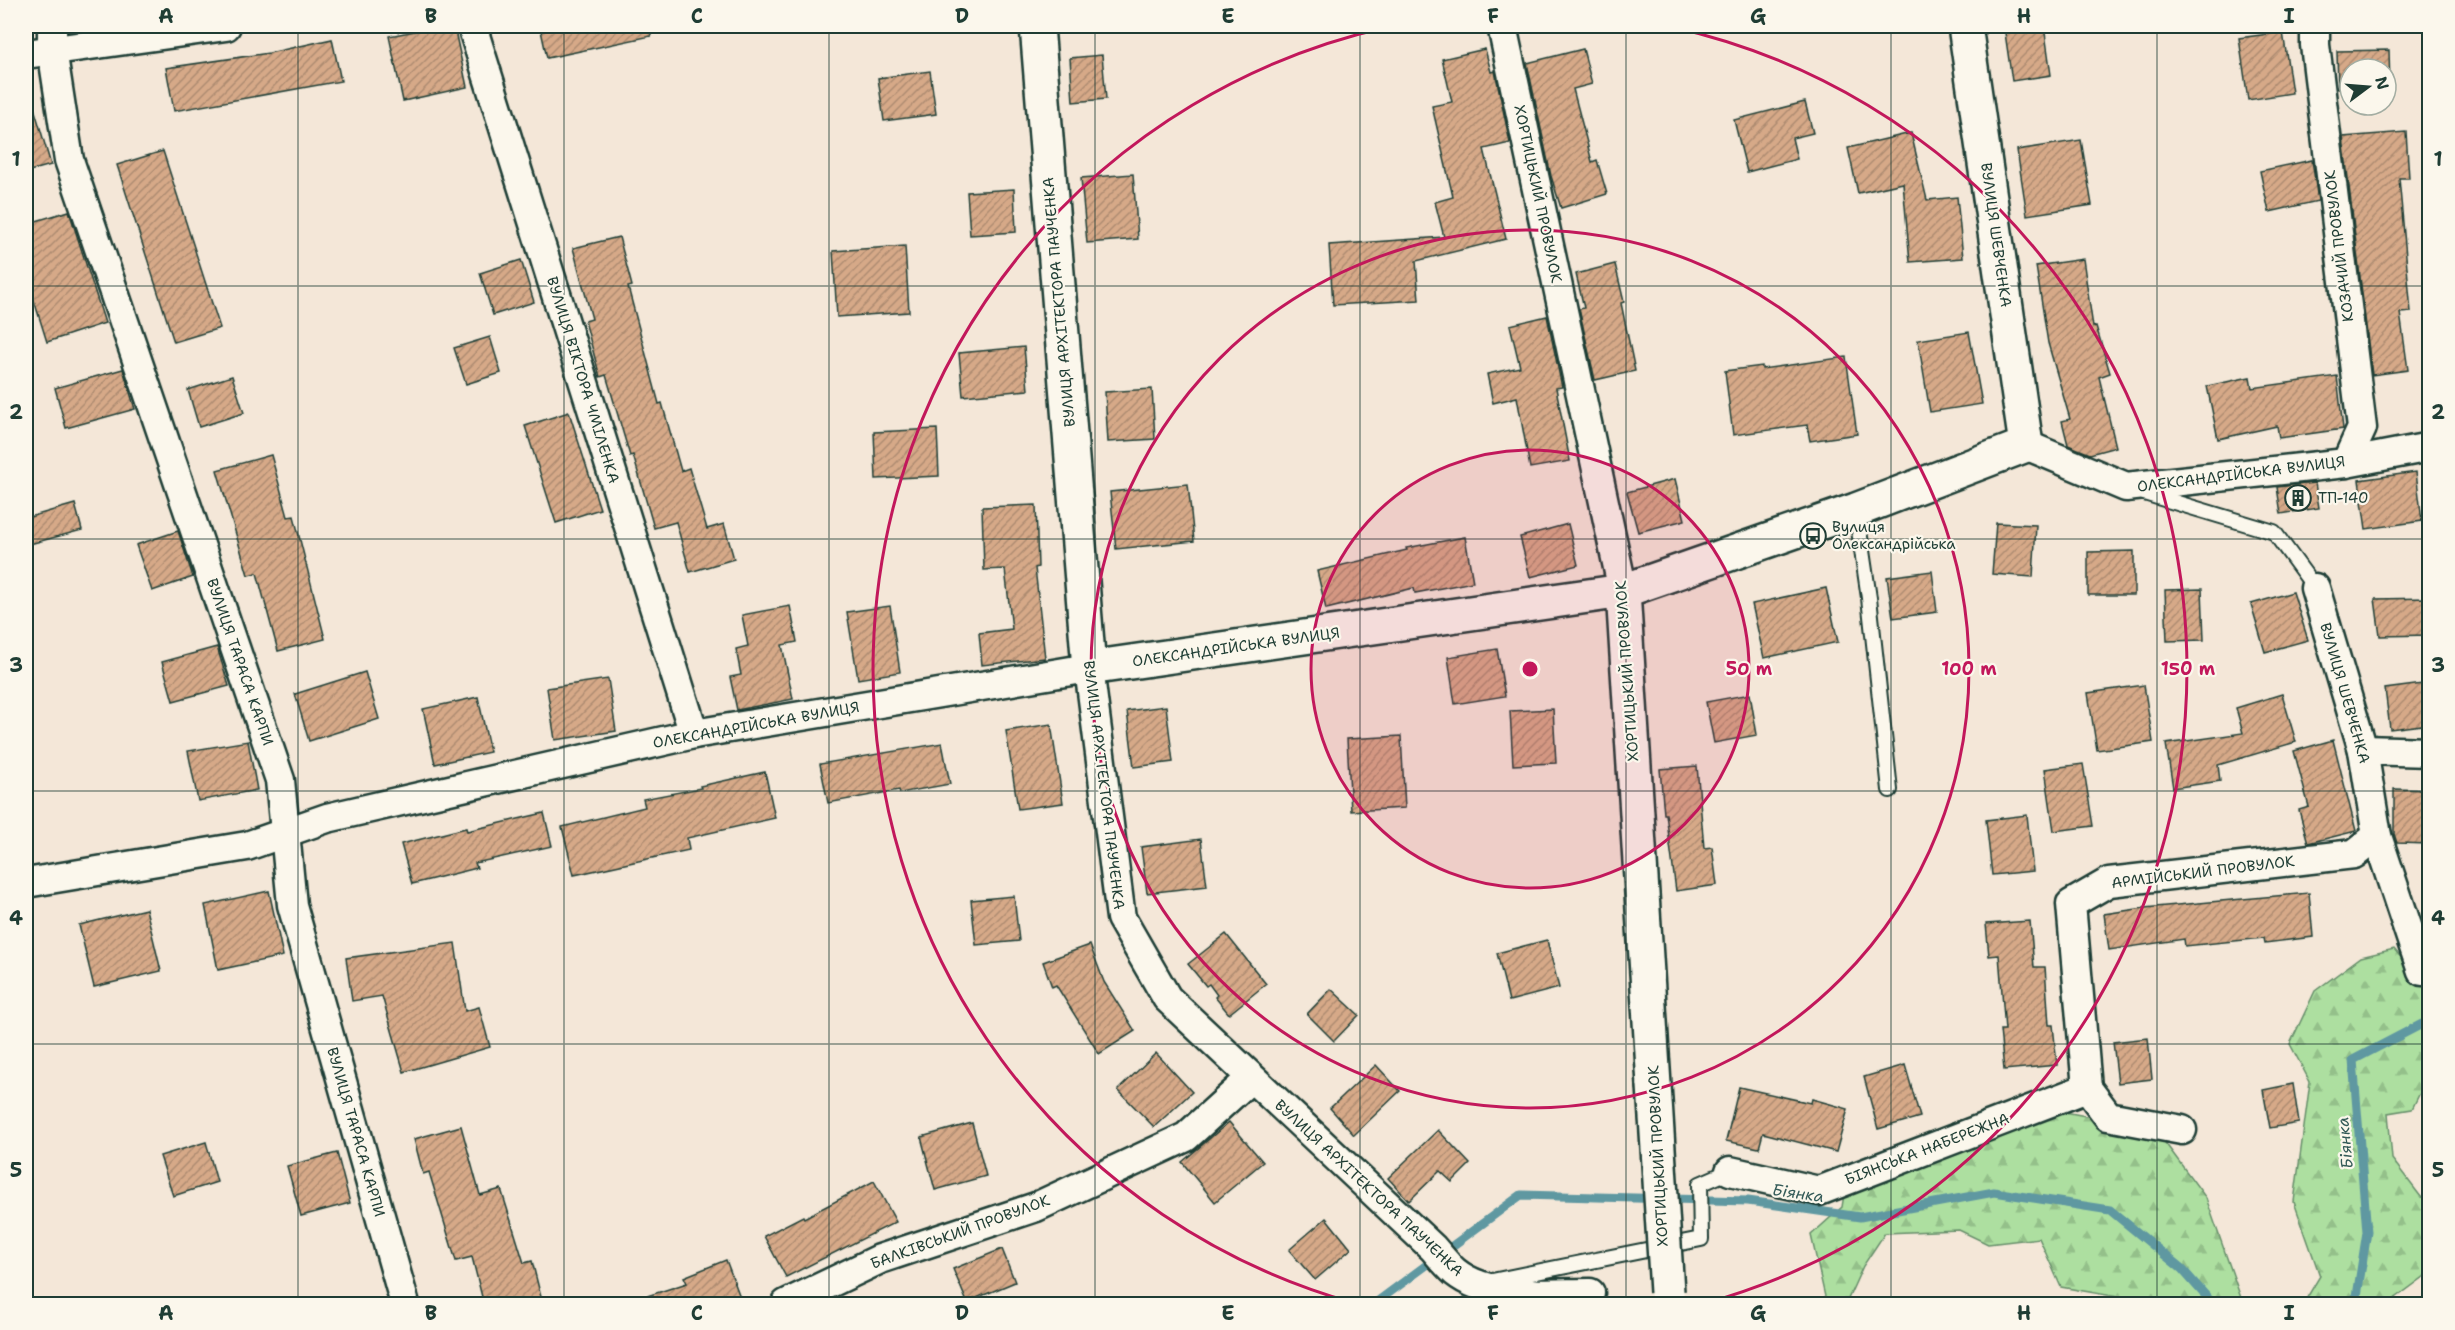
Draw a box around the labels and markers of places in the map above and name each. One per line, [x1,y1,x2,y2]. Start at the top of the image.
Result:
building icon: ТП-140 [2283,483,2313,513]
place label: ТП-140 [2318,488,2369,508]
place label: Вулиця Олександрійська [1832,517,1956,554]
bus stop icon: Вулиця Олександрійська [1798,521,1828,551]
centre of rings [1520,659,1540,679]

